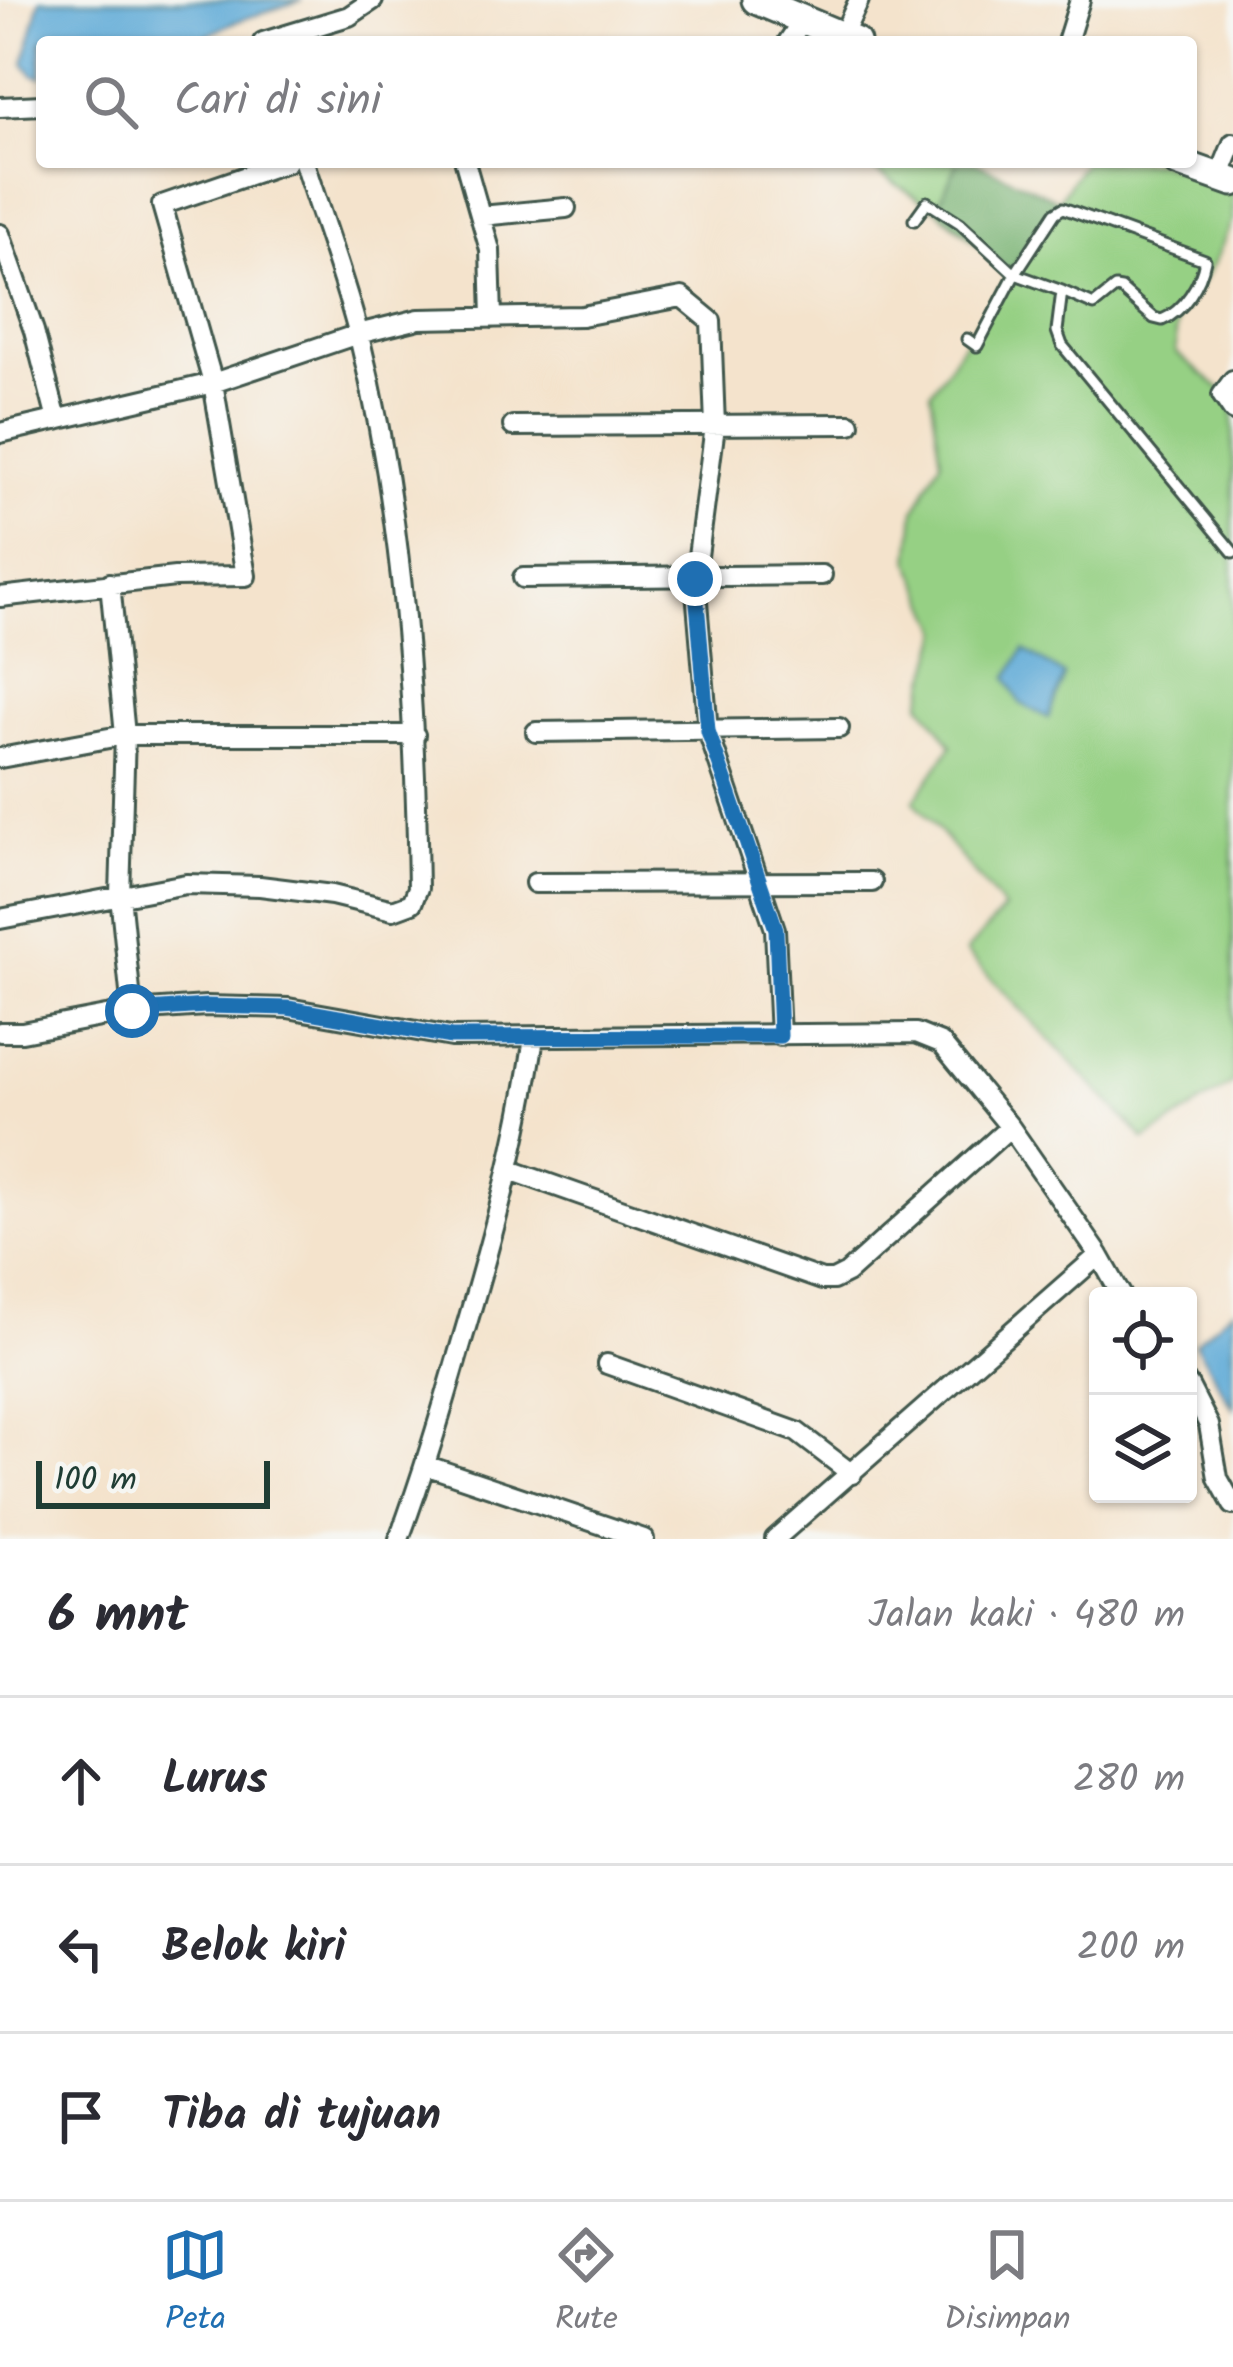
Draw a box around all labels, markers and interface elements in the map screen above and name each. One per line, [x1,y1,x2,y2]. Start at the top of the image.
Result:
search box [36,36,1197,168]
text: Cari di sini [174,66,382,138]
icon: search [78,69,144,135]
route end [668,552,722,606]
route start [105,984,159,1038]
map controls [1089,1287,1197,1503]
button: locate [1089,1287,1197,1395]
button: layers [1089,1395,1197,1503]
scale bar [36,1455,270,1508]
text: 100 m [54,1455,137,1508]
text: 6 mnt [48,1577,188,1658]
text: Jalan kaki · 480 m [868,1586,1185,1648]
text: Lurus [162,1745,268,1817]
icon: ahead [48,1748,114,1814]
text: 280 m [1073,1750,1185,1812]
text: Belok kiri [162,1913,346,1985]
icon: left [48,1916,114,1982]
text: 200 m [1077,1918,1185,1980]
text: Tiba di tujuan [162,2081,441,2153]
icon: arrive [48,2084,114,2150]
tab: Peta [162,2222,228,2347]
tab: Rute [553,2222,619,2347]
tab: Disimpan [944,2222,1071,2347]

